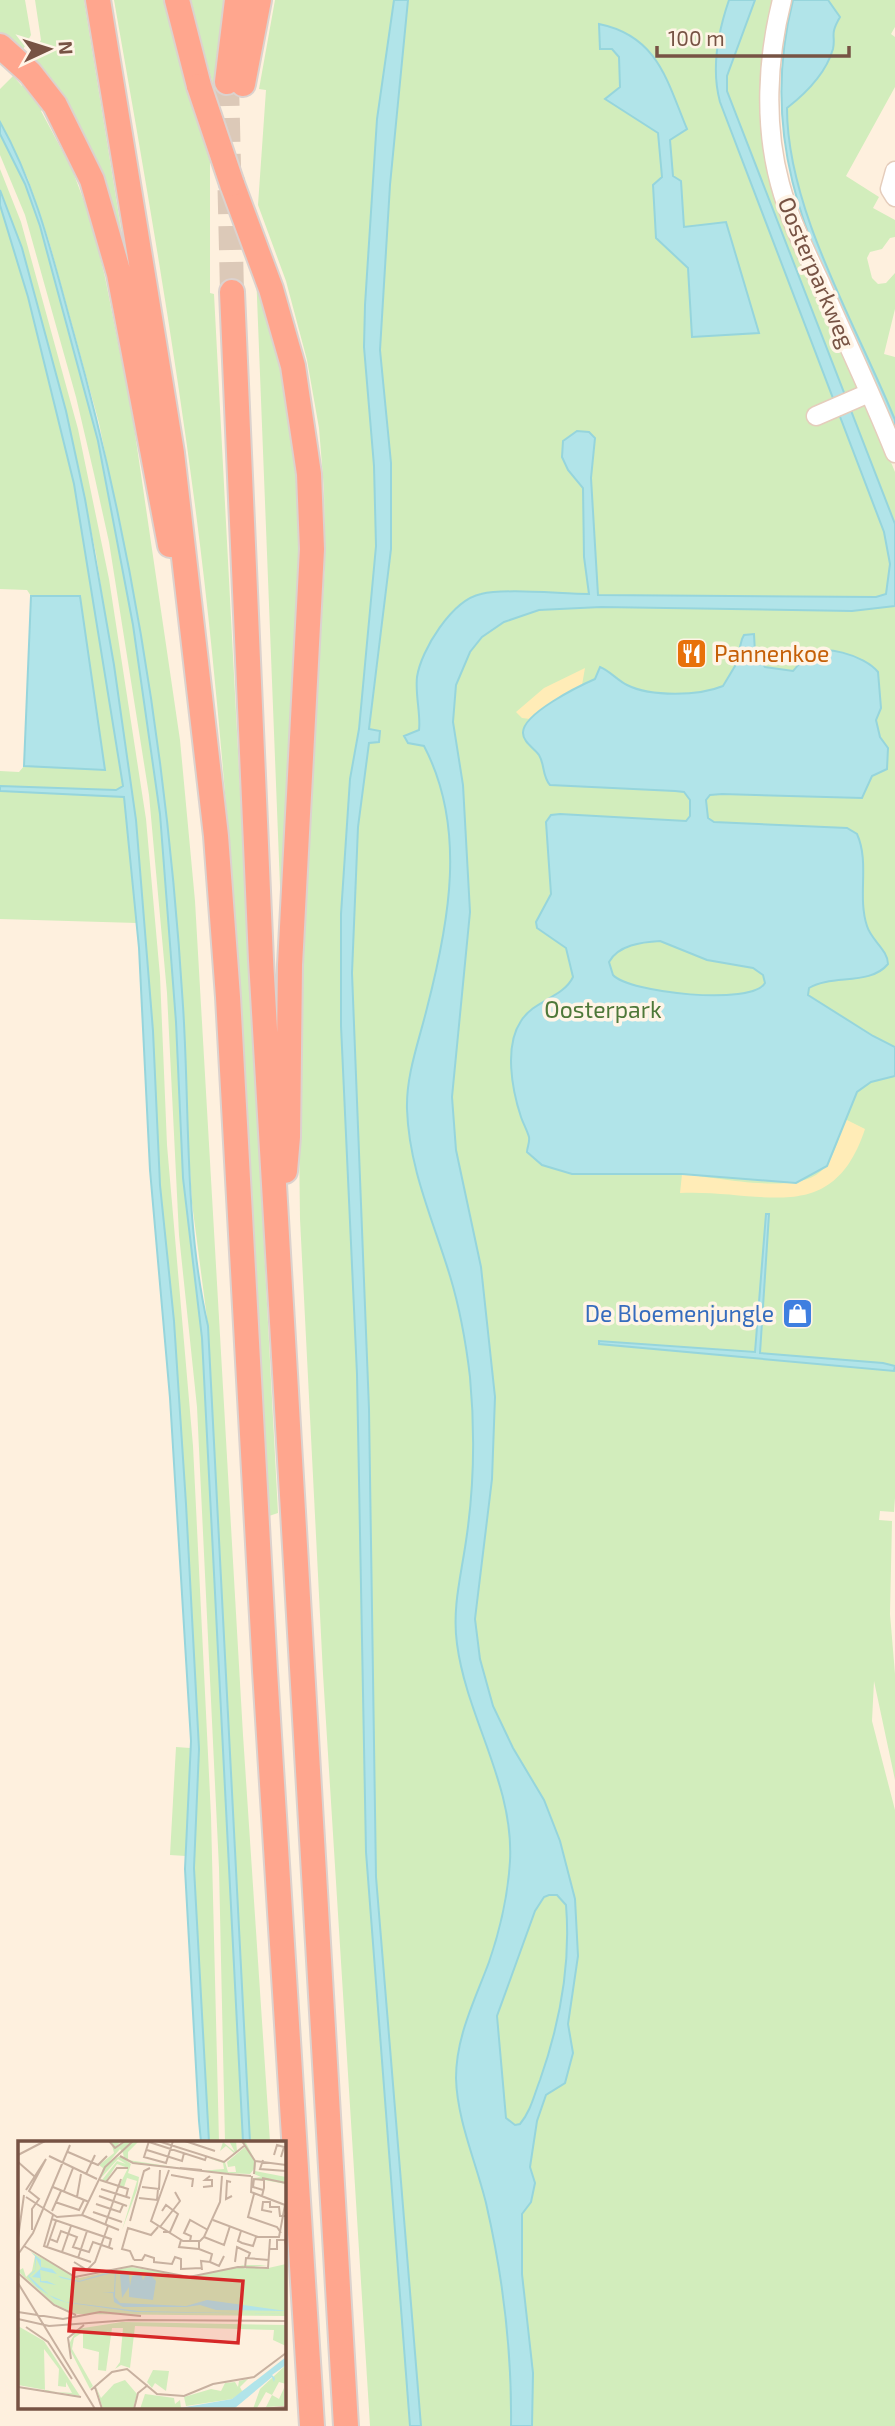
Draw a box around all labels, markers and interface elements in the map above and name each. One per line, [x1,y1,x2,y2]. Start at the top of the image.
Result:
north arrow [14,14,84,84]
scale bar [657,14,850,58]
text: 100 m [668,25,725,50]
text: N [55,40,78,55]
street label: Oosterparkweg [773,192,861,352]
restaurant icon: Pannenkoe [674,636,708,670]
place label: Pannenkoe [714,639,829,667]
park label: Oosterpark [544,995,662,1023]
shop icon: De Bloemenjungle [780,1296,814,1330]
place label: De Bloemenjungle [585,1299,774,1327]
inset map [18,2141,285,2408]

